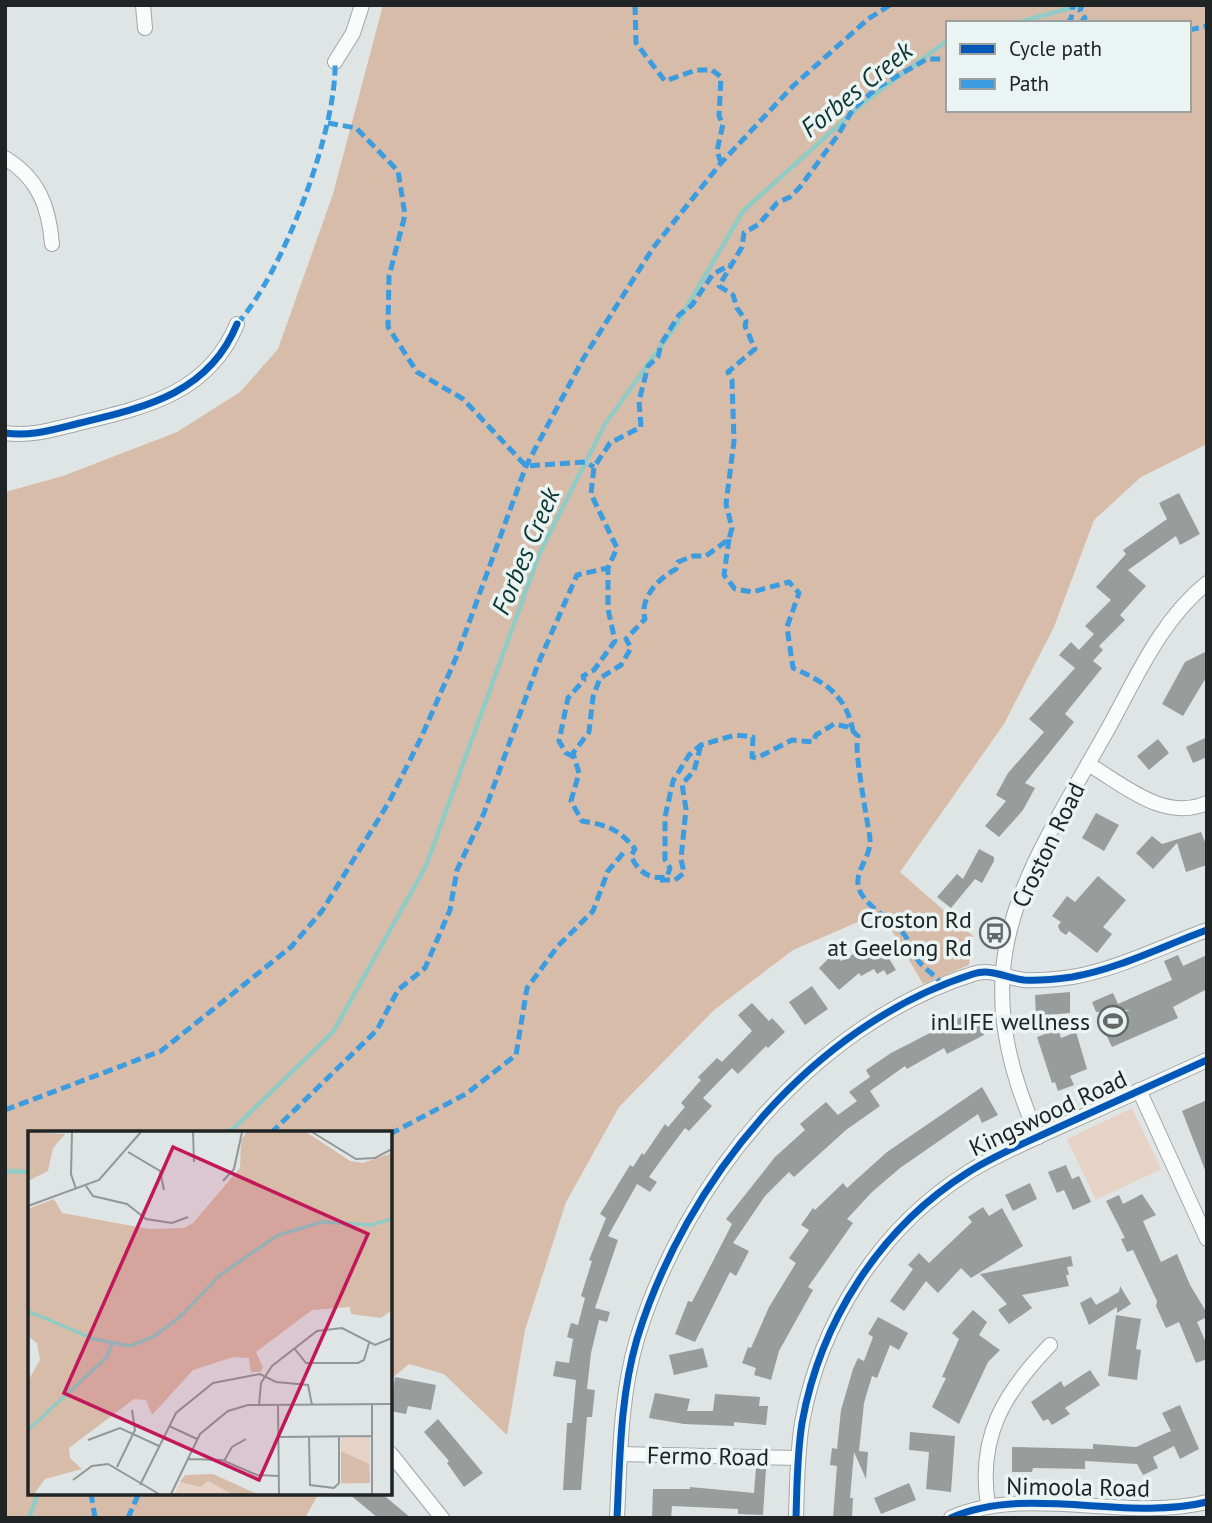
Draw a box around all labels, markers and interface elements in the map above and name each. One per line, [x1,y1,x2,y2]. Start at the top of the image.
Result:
legend [946,21,1191,112]
water label: Forbes Creek [793,33,920,144]
text: Cycle path [1009,35,1102,62]
text: Path [1009,70,1049,97]
water label: Forbes Creek [483,481,567,619]
street label: Croston Road [1004,777,1092,913]
place label: Croston Rd at Geelong Rd [827,904,972,963]
bus stop icon: Croston Rd at Geelong Rd [978,916,1012,950]
sports icon: inLIFE wellness [1096,1004,1130,1038]
place label: inLIFE wellness [930,1006,1090,1037]
street label: Kingswood Road [964,1063,1132,1163]
inset map [28,1131,392,1495]
street label: Fermo Road [647,1439,769,1473]
street label: Nimoola Road [1006,1470,1150,1504]

